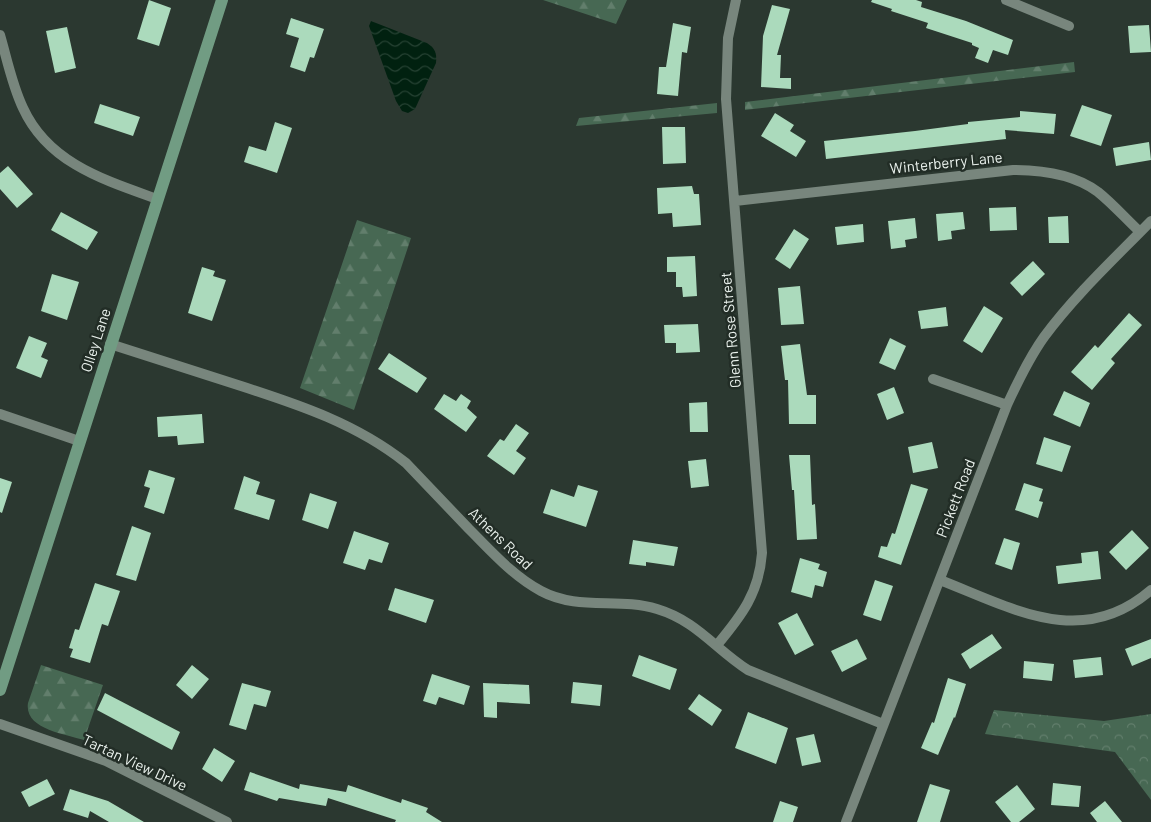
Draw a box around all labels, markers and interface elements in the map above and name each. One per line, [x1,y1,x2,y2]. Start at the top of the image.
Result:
street label: Winterberry Lane [889,147,1003,177]
street label: Glenn Rose Street [716,271,744,389]
street label: Olley Lane [76,306,114,374]
street label: Pickett Road [932,456,978,540]
street label: Athens Road [465,503,537,573]
street label: Tartan View Drive [80,730,190,794]

